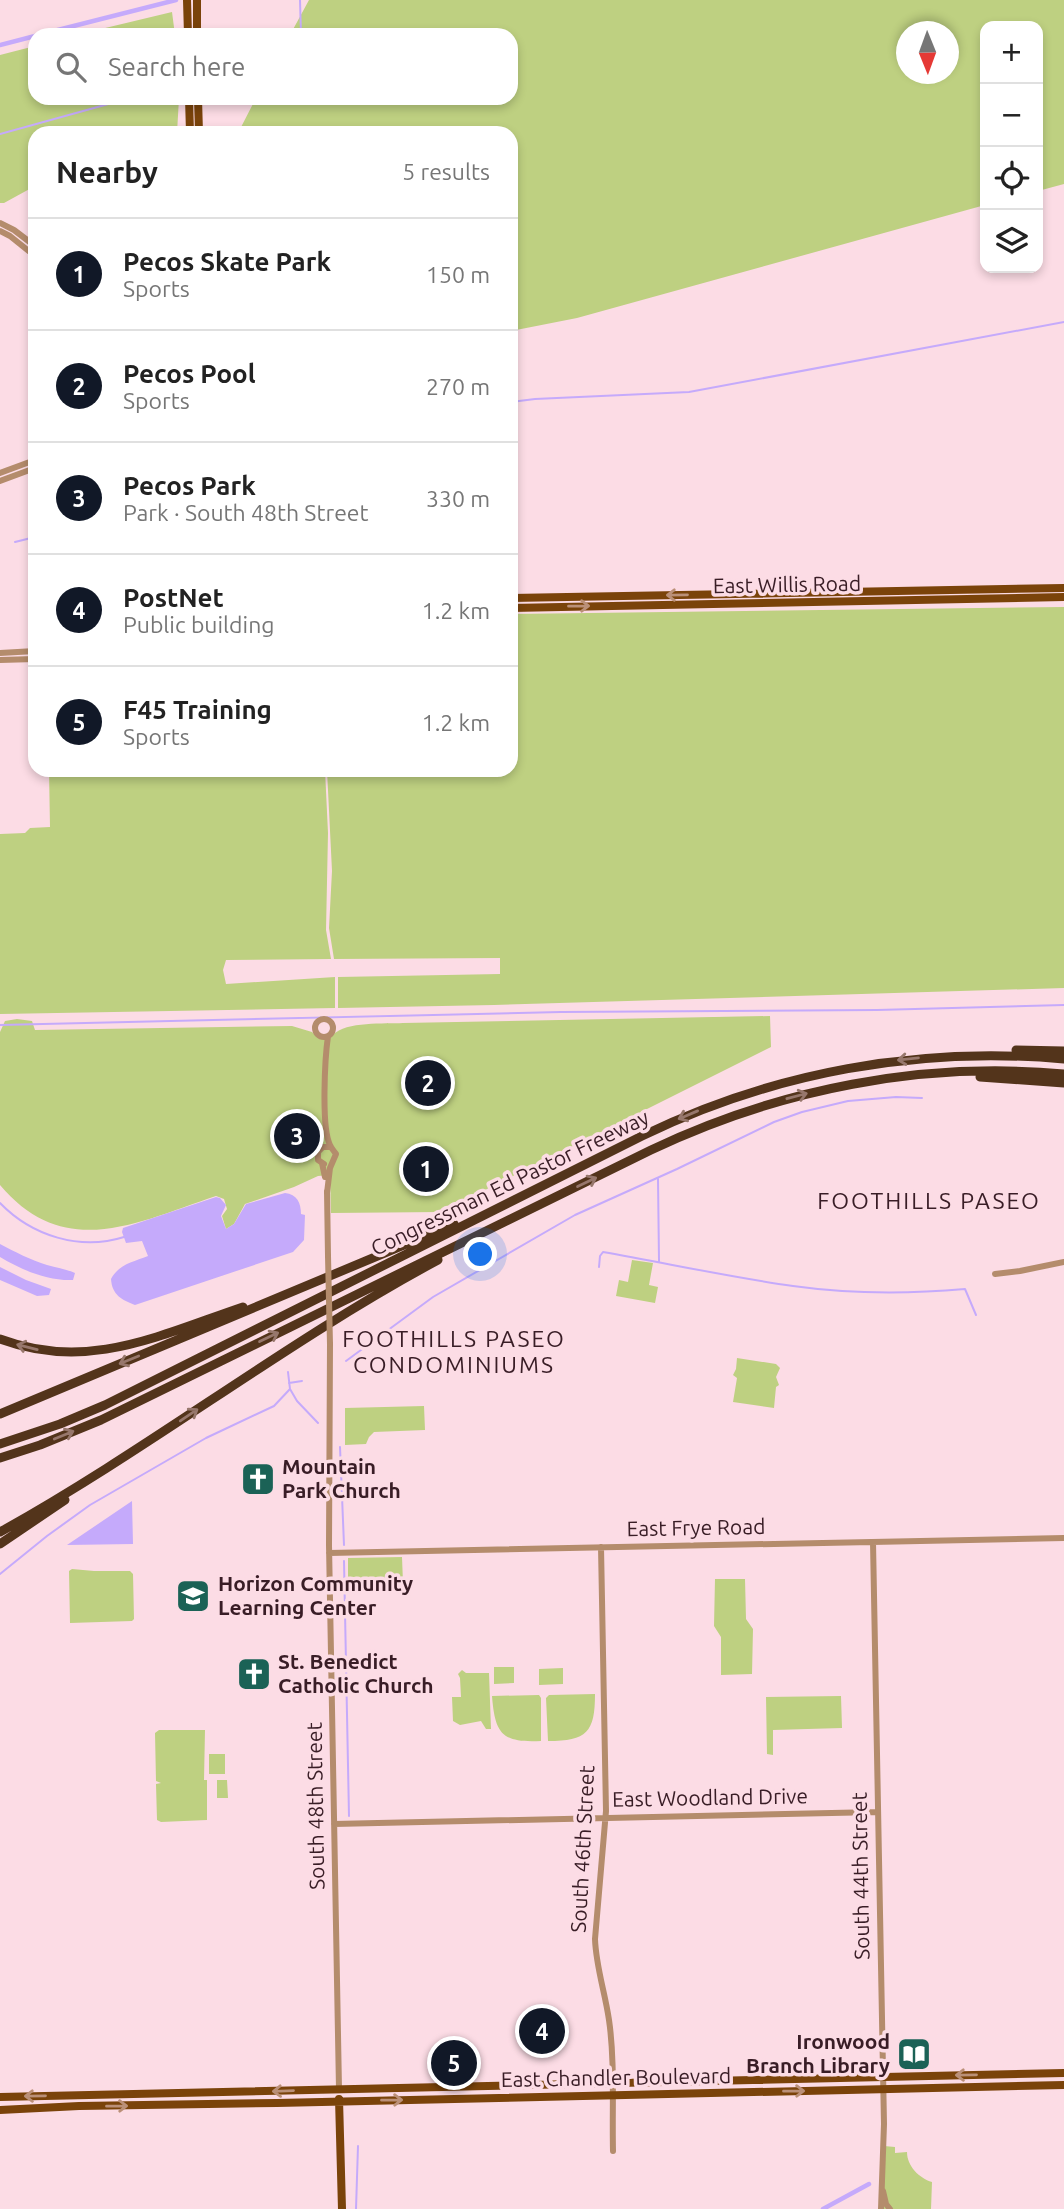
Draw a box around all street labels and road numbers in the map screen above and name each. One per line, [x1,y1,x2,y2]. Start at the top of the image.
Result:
street label: East Willis Road [713,571,861,597]
street label: Congressman Ed Pastor Freeway [367,1104,652,1260]
street label: East Frye Road [626,1514,766,1540]
street label: South 48th Street [302,1722,328,1890]
street label: South 46th Street [566,1765,598,1933]
street label: East Woodland Drive [612,1783,808,1811]
street label: South 44th Street [847,1792,873,1960]
street label: East Chandler Boulevard [501,2063,731,2091]

